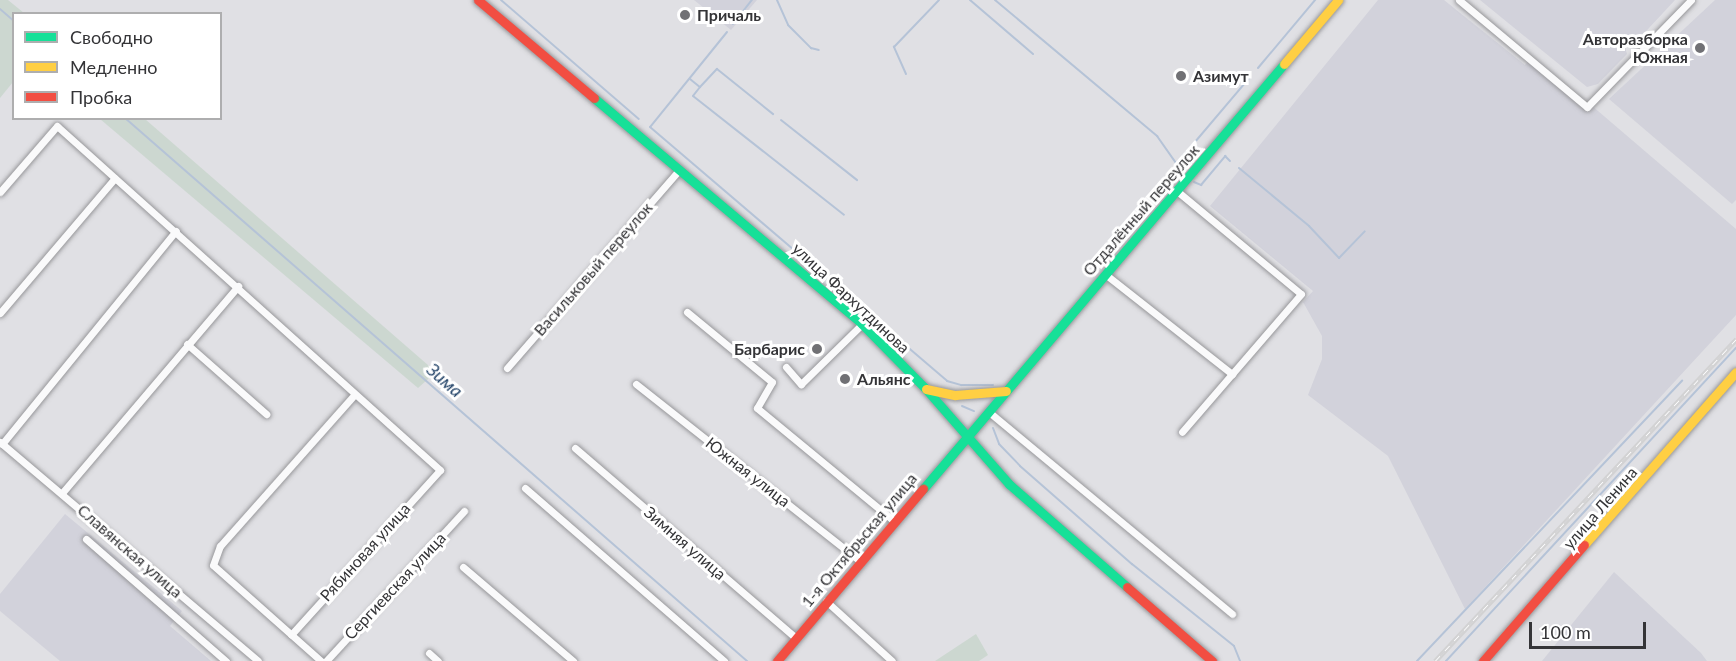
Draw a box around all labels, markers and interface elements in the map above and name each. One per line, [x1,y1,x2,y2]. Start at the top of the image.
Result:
place label: Причаль [697,5,761,25]
marker: Причаль [678,8,692,22]
legend [12,12,222,120]
text: Свободно [70,26,153,48]
place label: Авторазборка Южная [1583,29,1688,67]
marker: Авторазборка Южная [1693,41,1707,55]
text: Медленно [70,56,158,78]
place label: Азимут [1193,66,1249,86]
marker: Азимут [1174,69,1188,83]
text: Пробка [70,86,132,108]
street label: Отдалённый переулок [1079,141,1203,279]
street label: Васильковый переулок [530,198,656,340]
street label: улица Фархутдинова [788,239,914,357]
place label: Барбарис [734,339,805,359]
marker: Барбарис [810,342,824,356]
water label: Зима [423,358,467,402]
place label: Альянс [857,369,910,389]
marker: Альянс [838,372,852,386]
street label: Южная улица [702,433,794,511]
street label: улица Ленина [1559,463,1641,553]
street label: 1-я Октябрьская улица [797,469,921,611]
street label: Рябиновая улица [316,499,414,605]
street label: Славянская улица [74,500,186,602]
street label: Зимняя улица [640,502,730,584]
street label: Сергиевская улица [340,528,450,644]
scale bar [1532,610,1649,648]
text: 100 m [1540,621,1591,643]

